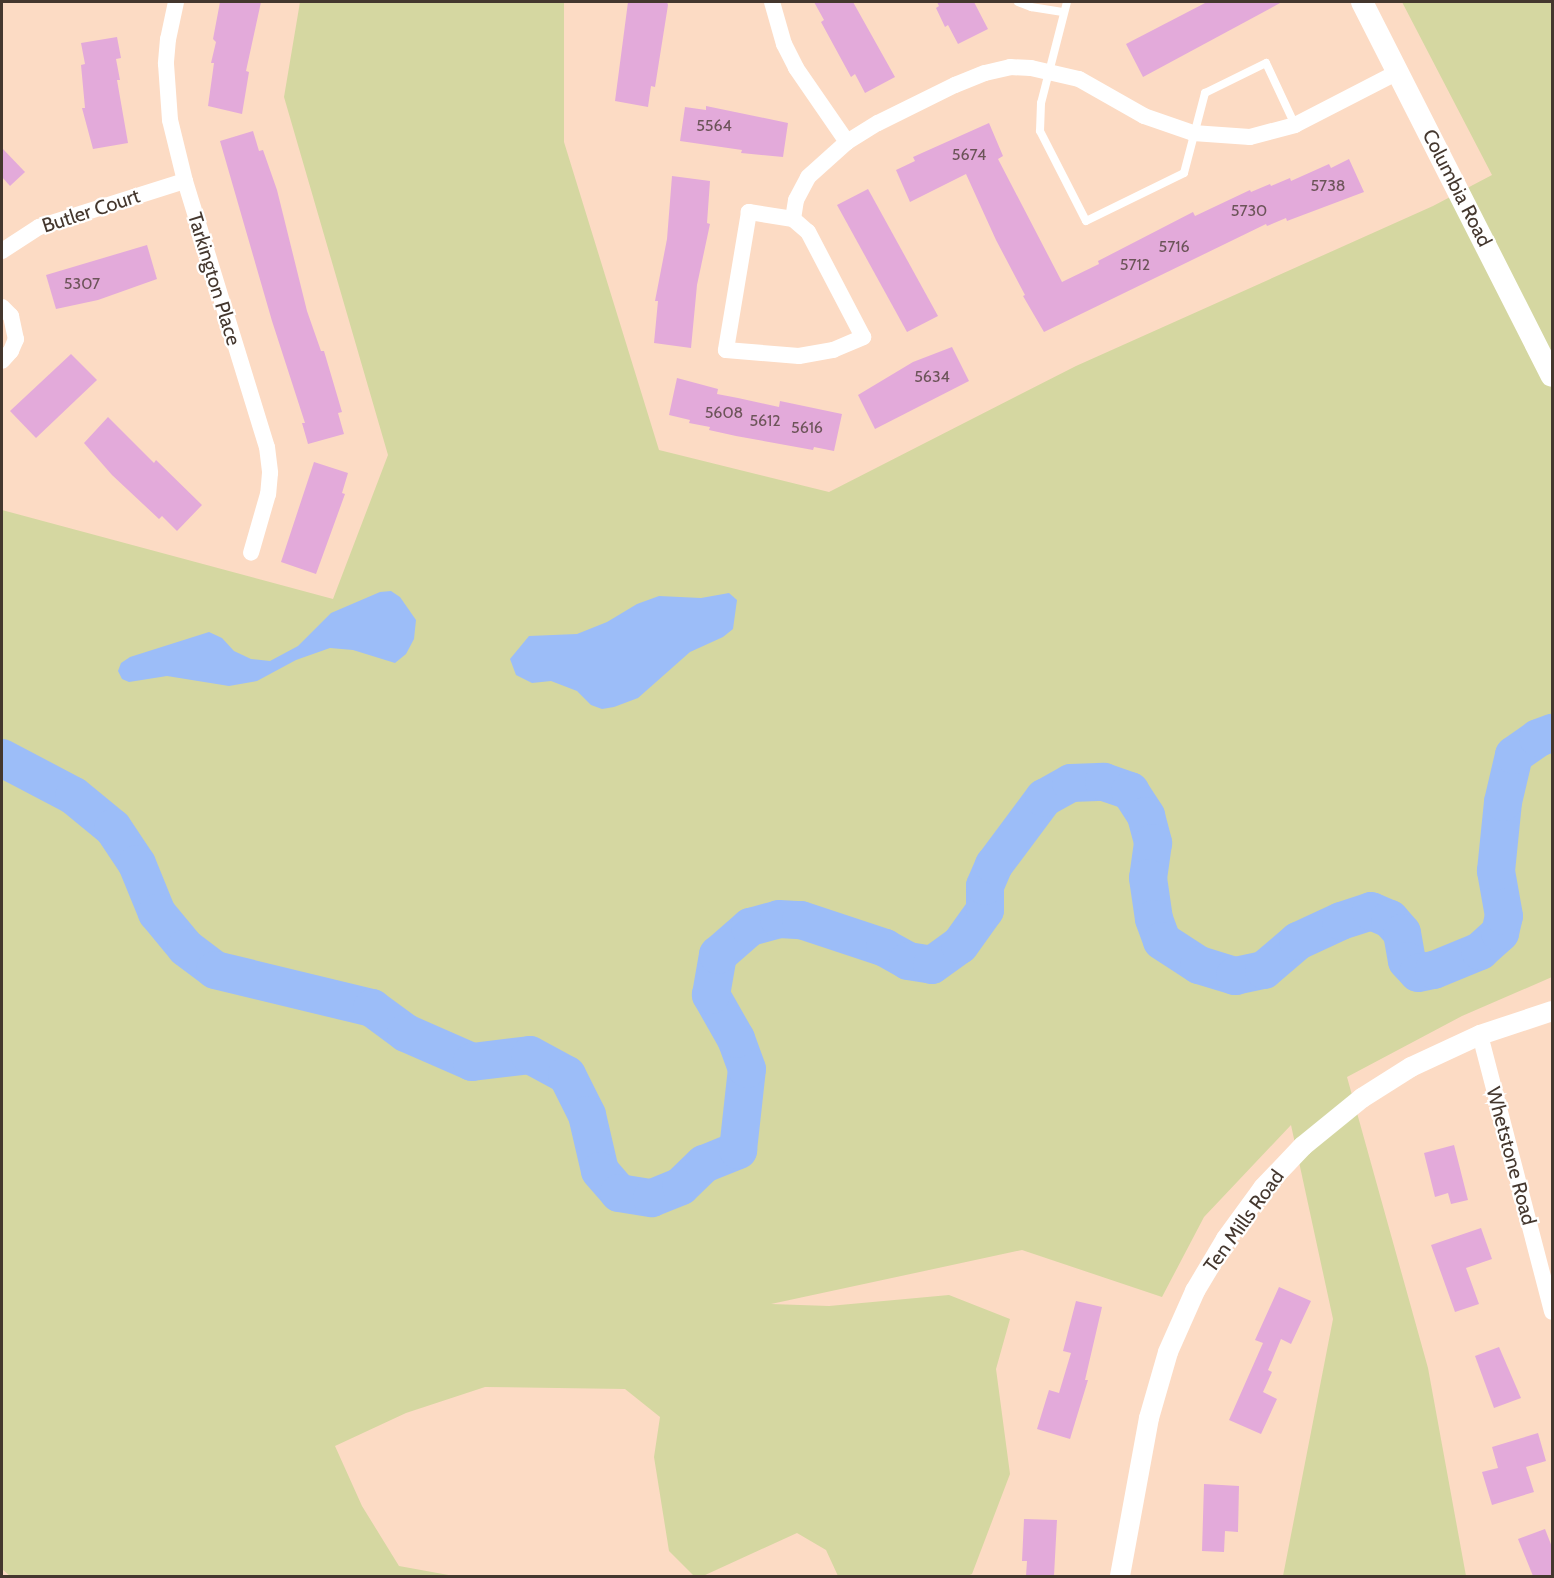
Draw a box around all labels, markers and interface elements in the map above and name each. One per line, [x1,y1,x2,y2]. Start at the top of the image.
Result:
house number: 5564 [696,116,732,136]
street label: Columbia Road [1417,125,1497,251]
house number: 5674 [952,145,986,165]
house number: 5738 [1310,176,1346,196]
street label: Butler Court [39,184,143,238]
house number: 5730 [1231,201,1267,221]
street label: Tarkington Place [182,210,246,348]
house number: 5716 [1158,237,1190,257]
house number: 5712 [1120,255,1150,275]
house number: 5307 [64,274,100,294]
house number: 5634 [914,367,950,387]
house number: 5608 [705,403,743,423]
house number: 5612 [749,411,781,431]
house number: 5616 [791,418,823,438]
street label: Whetstone Road [1481,1084,1541,1228]
street label: Ten Mills Road [1199,1165,1289,1277]

